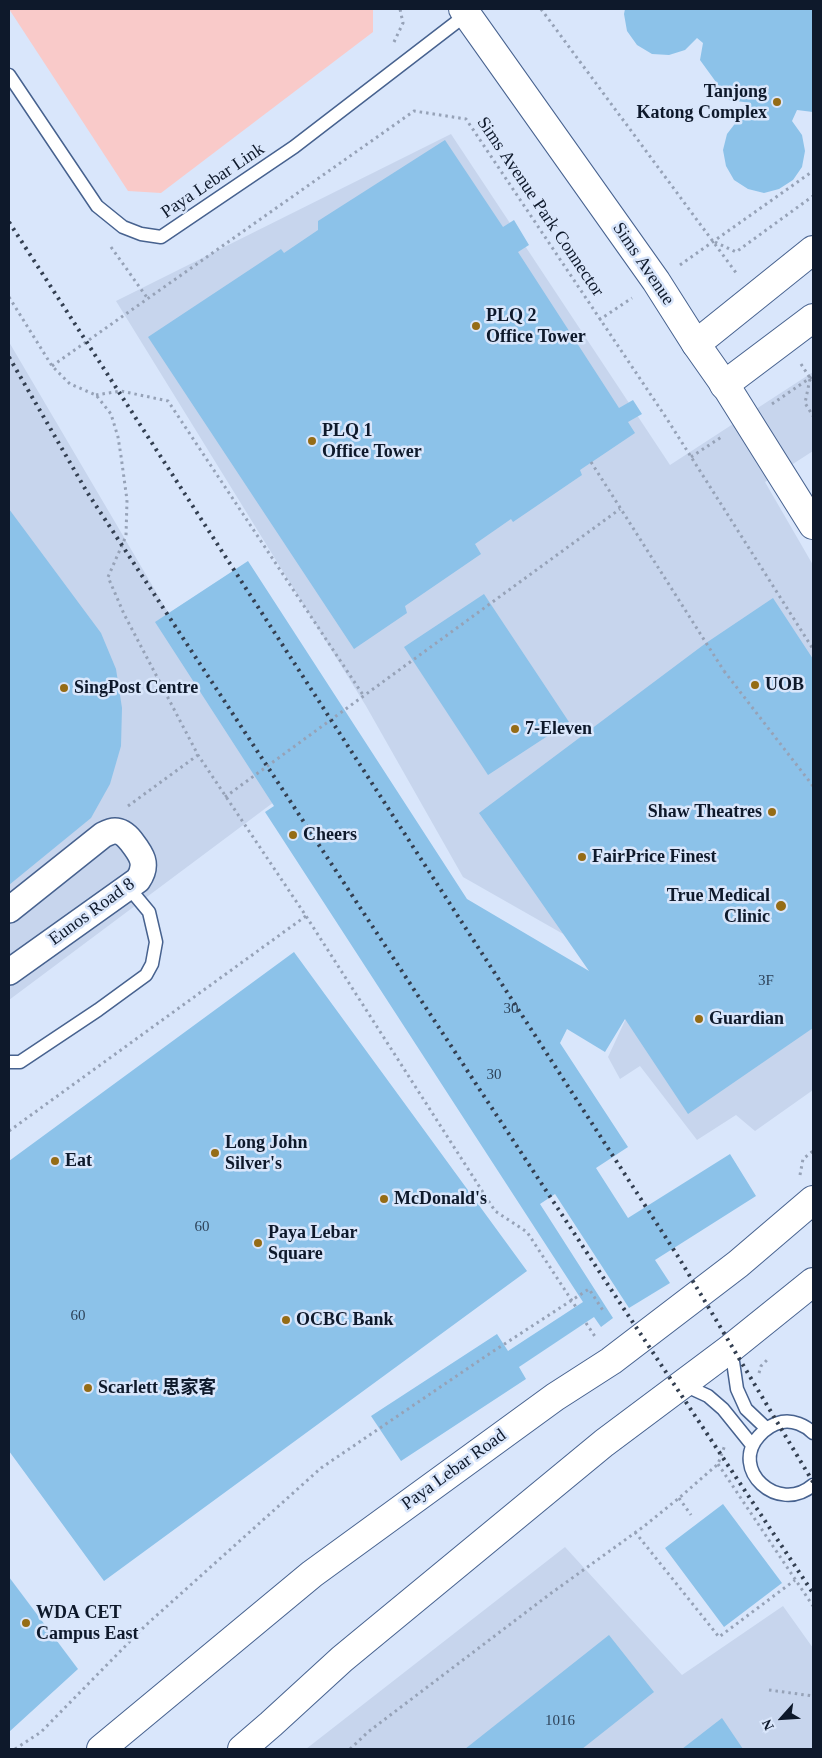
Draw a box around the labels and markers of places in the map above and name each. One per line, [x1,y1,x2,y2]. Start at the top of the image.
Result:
place label: Tanjong Katong Complex [636,81,767,124]
marker: Tanjong Katong Complex [771,96,783,108]
place label: PLQ 2 Office Tower [486,305,586,348]
marker: PLQ 2 Office Tower [470,320,482,332]
place label: PLQ 1 Office Tower [322,420,422,462]
marker: PLQ 1 Office Tower [306,435,318,447]
place label: UOB [765,674,804,696]
place label: SingPost Centre [74,677,198,699]
marker: UOB [749,679,761,691]
marker: SingPost Centre [58,682,70,694]
place label: 7-Eleven [525,718,592,740]
marker: 7-Eleven [509,723,521,735]
place label: Shaw Theatres [648,801,762,823]
marker: Shaw Theatres [766,806,778,818]
place label: Cheers [303,824,357,846]
marker: Cheers [287,829,299,841]
place label: FairPrice Finest [592,846,716,868]
marker: FairPrice Finest [576,851,588,863]
place label: True Medical Clinic [667,885,770,928]
marker: True Medical Clinic [774,899,788,913]
place label: Guardian [709,1008,784,1030]
marker: Guardian [693,1013,705,1025]
place label: Long John Silver's [225,1132,308,1174]
marker: Long John Silver's [209,1147,221,1159]
place label: Eat [65,1150,92,1172]
marker: Eat [49,1155,61,1167]
place label: McDonald's [394,1188,487,1210]
marker: McDonald's [378,1193,390,1205]
place label: Paya Lebar Square [268,1222,357,1264]
marker: Paya Lebar Square [252,1237,264,1249]
place label: OCBC Bank [296,1309,394,1331]
marker: OCBC Bank [280,1314,292,1326]
place label: Scarlett 思家客 [98,1377,216,1399]
marker: Scarlett 思家客 [82,1382,94,1394]
place label: WDA CET Campus East [36,1602,139,1645]
marker: WDA CET Campus East [20,1617,32,1629]

